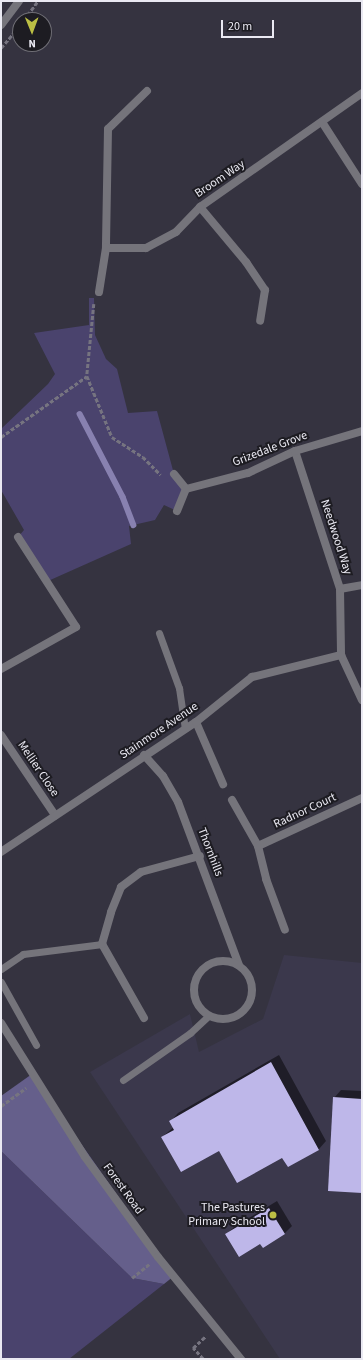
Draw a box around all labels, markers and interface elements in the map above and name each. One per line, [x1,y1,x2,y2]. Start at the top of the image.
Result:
north arrow [12,12,52,52]
scale bar [223,12,276,38]
text: 20 m [228,18,252,35]
text: N [28,36,36,51]
street label: Broom Way [192,157,248,201]
street label: Grizedale Grove [231,428,309,470]
street label: Needwood Way [317,498,355,576]
street label: Stainmore Avenue [117,699,201,763]
street label: Mellier Close [14,739,62,799]
street label: Radnor Court [271,790,339,832]
street label: Thornhills [194,826,226,878]
street label: Forest Road [100,1161,146,1217]
place label: The Pastures Primary School [188,1201,265,1229]
marker: The Pastures Primary School [268,1210,278,1220]

